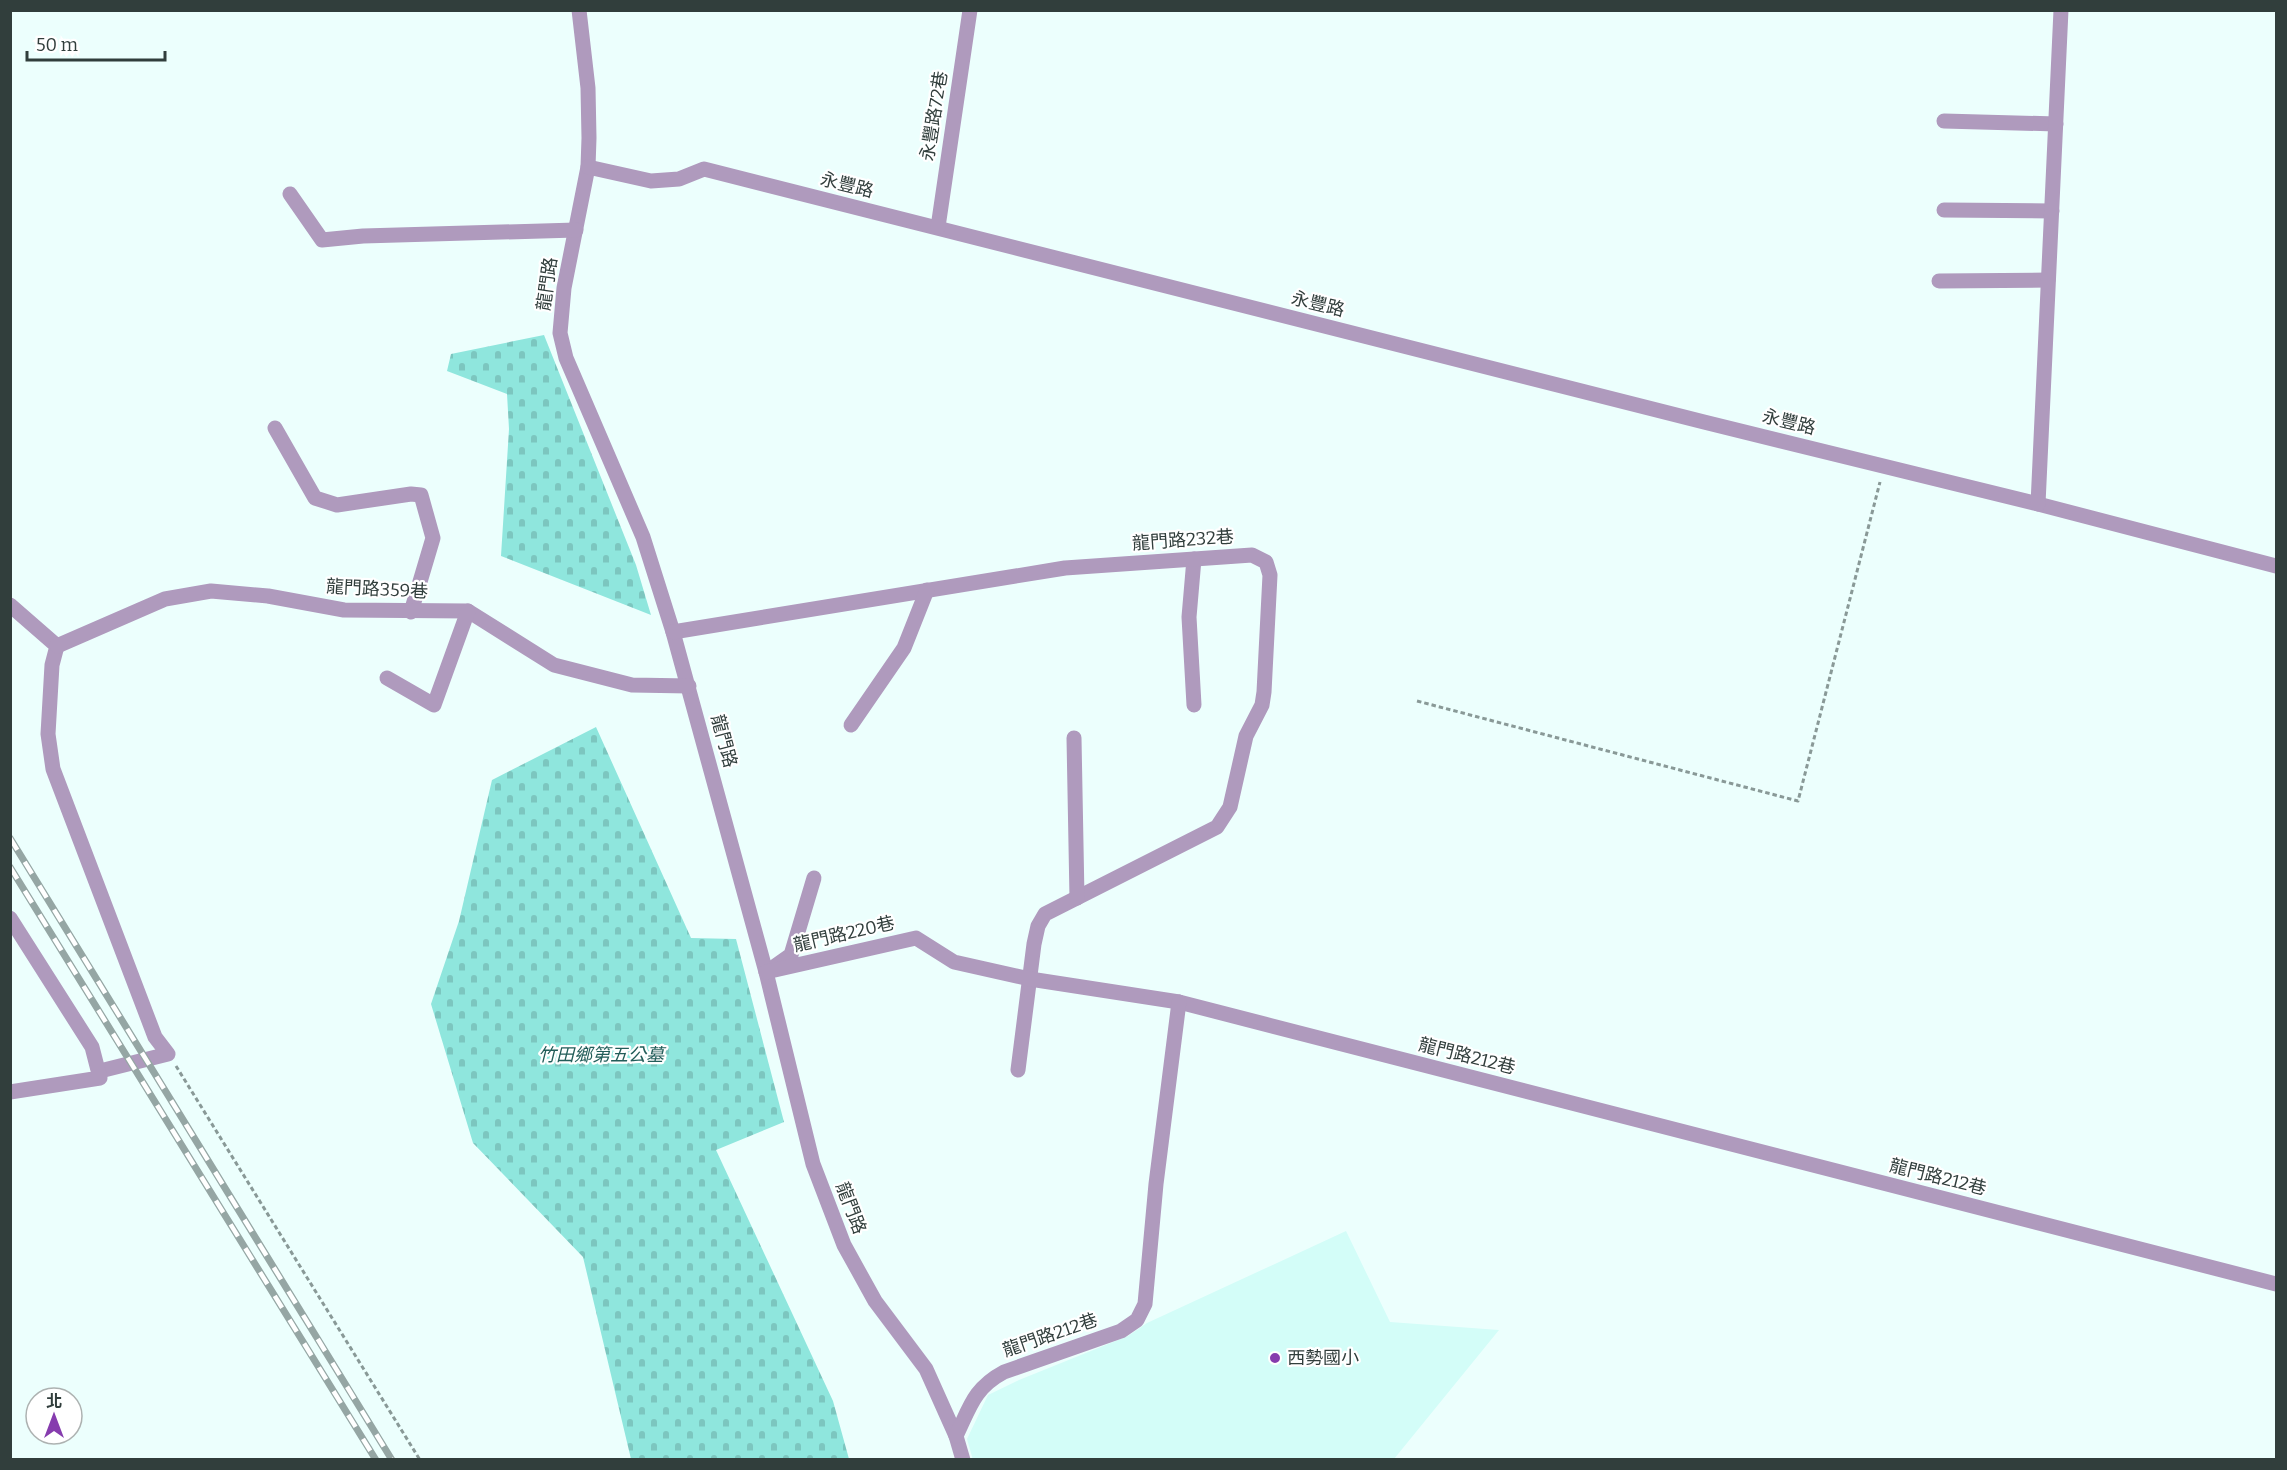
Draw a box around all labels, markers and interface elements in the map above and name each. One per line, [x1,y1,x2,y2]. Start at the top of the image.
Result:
scale bar [27,24,165,62]
text: 50 m [36,34,78,56]
street label: 永豐路72巷 [916,69,952,163]
street label: 永豐路 [818,168,876,202]
street label: 龍門路 [532,256,562,312]
street label: 永豐路 [1289,287,1347,321]
street label: 永豐路 [1760,405,1818,439]
street label: 龍門路232巷 [1131,525,1235,555]
street label: 龍門路359巷 [325,575,429,603]
street label: 龍門路 [706,712,742,770]
street label: 龍門路220巷 [791,912,897,956]
street label: 龍門路212巷 [1416,1033,1518,1079]
park label: 竹田鄉第五公墓 [538,1044,667,1066]
street label: 龍門路212巷 [1887,1154,1989,1200]
street label: 龍門路 [831,1179,871,1237]
street label: 龍門路212巷 [1000,1308,1100,1362]
place label: 西勢國小 [1287,1347,1359,1369]
marker: 西勢國小 [1268,1351,1282,1365]
north arrow [24,1386,84,1446]
text: 北 [46,1392,62,1411]

